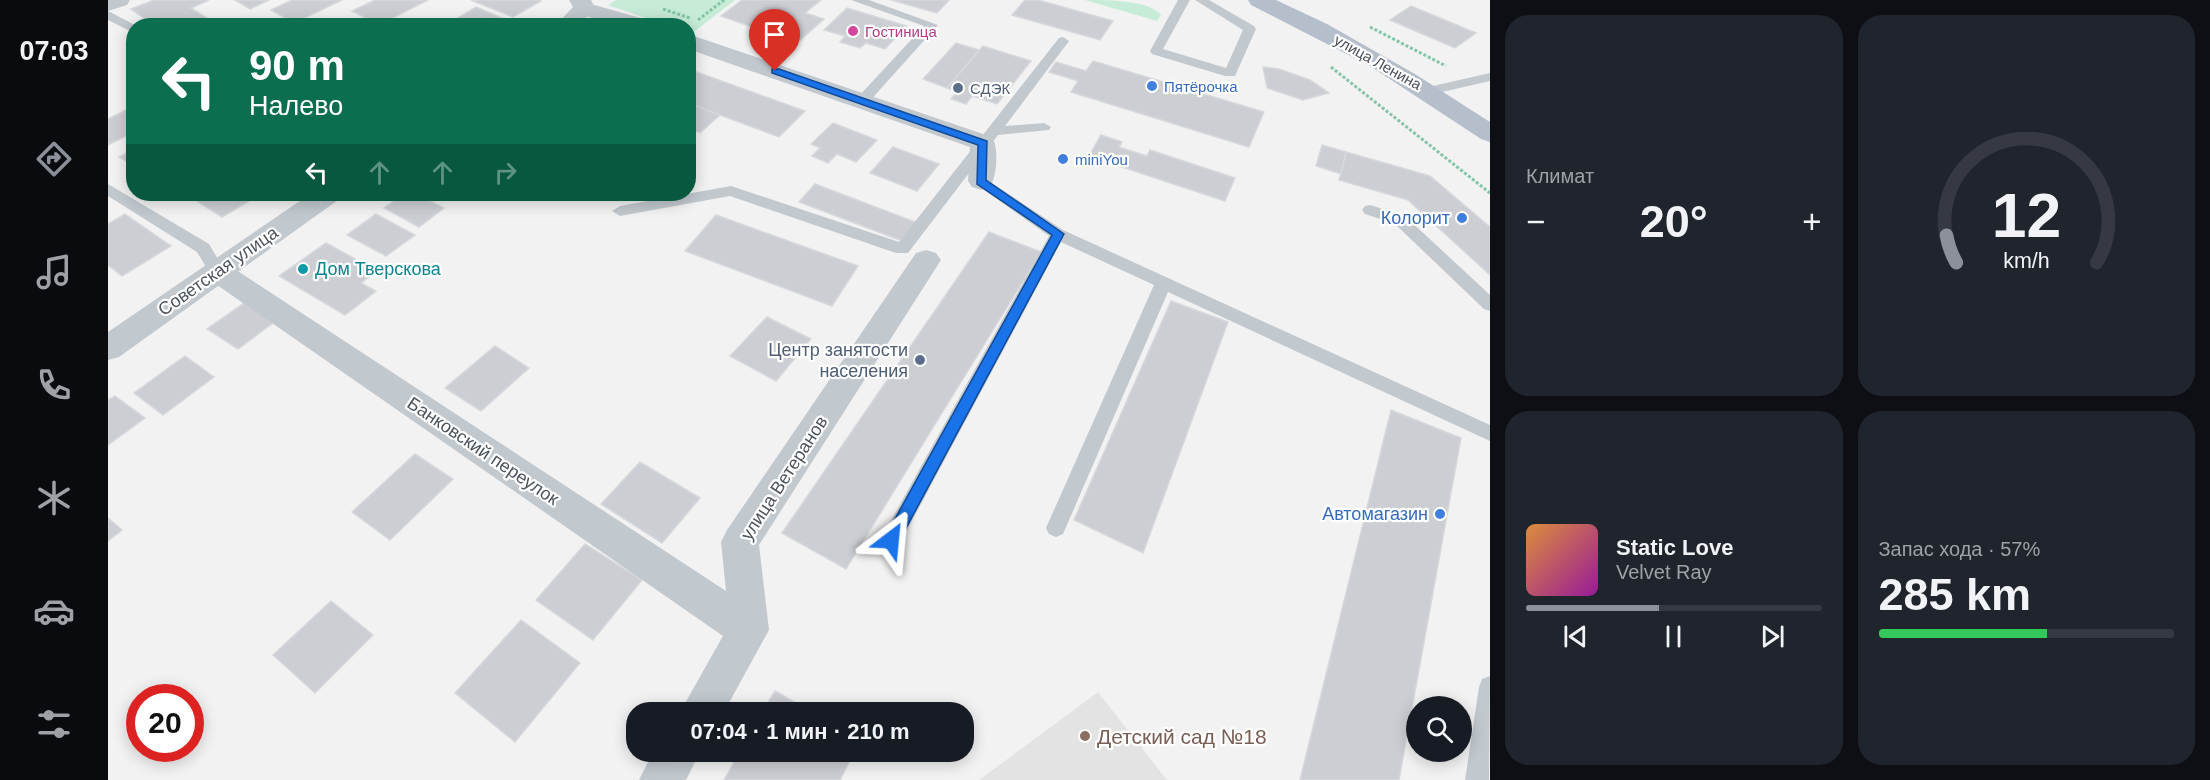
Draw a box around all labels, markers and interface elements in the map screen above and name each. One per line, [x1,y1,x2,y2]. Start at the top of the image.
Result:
pin [749,9,800,71]
icon: arrive [758,18,791,51]
place label: Гостиница [865,23,937,40]
marker: Гостиница [846,24,860,38]
street label: улица Ленина [1332,31,1425,93]
text: 07:03 [19,36,89,66]
icon: left [150,42,228,120]
text: 90 m [249,42,345,89]
place label: Пятёрочка [1164,78,1238,95]
marker: Пятёрочка [1145,79,1159,93]
place label: СДЭК [970,80,1010,97]
marker: СДЭК [951,81,965,95]
text: Налево [249,91,343,121]
icon: directions [33,138,75,180]
place label: miniYou [1075,151,1128,168]
marker: miniYou [1056,152,1070,166]
icon: left [300,156,333,189]
icon: ahead [363,156,396,189]
icon: ahead [426,156,459,189]
icon: right [489,156,522,189]
text: Климат [1526,165,1594,187]
text: 12 [1992,181,2061,250]
text: 20° [1640,196,1708,247]
text: − [1526,203,1545,240]
text: + [1802,203,1822,240]
place label: Колорит [1381,208,1450,228]
marker: Колорит [1455,211,1469,225]
street label: Советская улица [154,222,282,320]
text: km/h [2003,249,2049,273]
icon: music [33,251,75,293]
place label: Дом Тверскова [315,259,442,279]
marker: Дом Тверскова [296,262,310,276]
place label: Центр занятости населения [768,340,908,381]
marker: Центр занятости населения [913,353,927,367]
icon: phone [33,364,75,406]
street label: Банковский переулок [404,393,562,509]
street label: улица Ветеранов [737,412,831,544]
icon: climate [33,477,75,519]
place label: Автомагазин [1322,504,1428,524]
marker: Автомагазин [1433,507,1447,521]
position arrow [859,508,923,572]
text: Static Love [1616,535,1733,560]
text: Запас хода · 57% [1879,538,2040,560]
text: Velvet Ray [1616,561,1712,583]
text: 285 km [1879,569,2031,620]
icon: car [33,590,75,632]
icon: previous [1559,620,1592,653]
icon: pause [1657,620,1690,653]
icon: next [1756,620,1789,653]
speed limit sign: 20 [126,684,204,762]
map controls [1406,696,1472,762]
button: search [1406,696,1472,762]
icon: filters [33,703,75,745]
text: 07:04 · 1 мин · 210 m [690,719,910,744]
place label: Детский сад №18 [1097,725,1267,748]
marker: Детский сад №18 [1078,729,1092,743]

